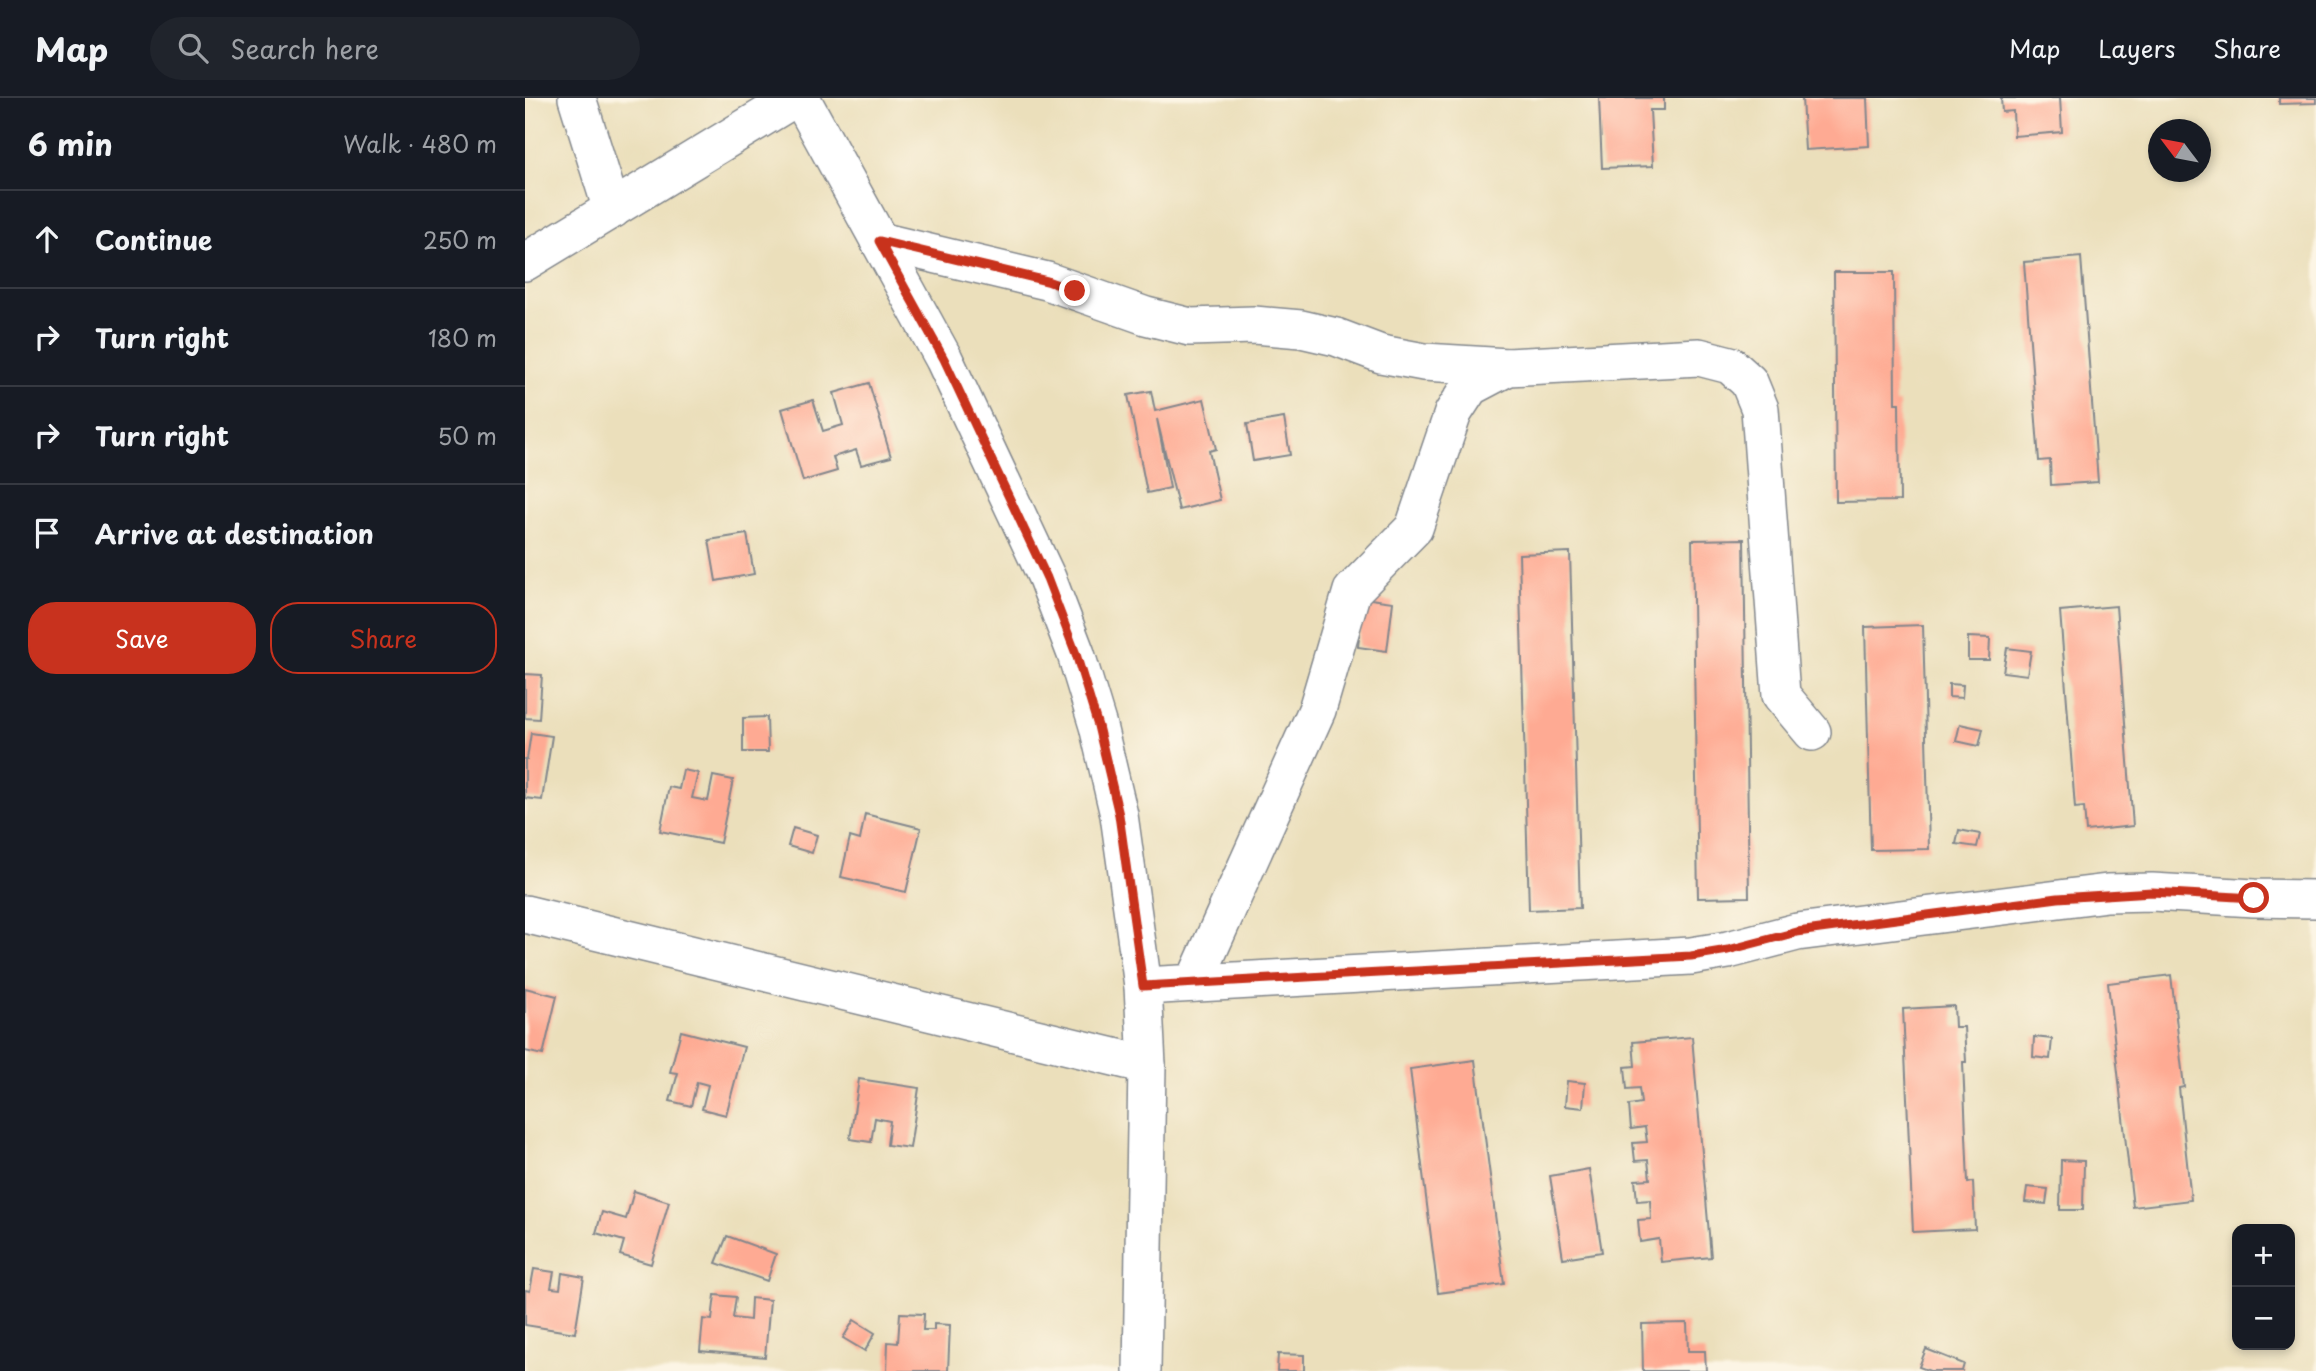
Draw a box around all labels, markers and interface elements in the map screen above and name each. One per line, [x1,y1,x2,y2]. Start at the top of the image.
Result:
search box [150,17,640,80]
text: Map [35,23,108,73]
icon: search [174,29,212,67]
text: Search here [230,29,379,68]
text: Map [2009,30,2060,66]
text: Layers [2098,30,2175,66]
text: Share [2213,30,2281,66]
north arrow [2148,119,2211,182]
text: 6 min [28,121,113,166]
text: Walk · 480 m [343,126,497,161]
icon: ahead [28,220,66,258]
text: Continue [95,220,212,259]
text: 250 m [423,222,497,257]
route end [1059,275,1090,306]
icon: right [28,318,66,356]
text: Turn right [95,318,229,357]
text: 180 m [428,320,497,355]
icon: right [28,416,66,454]
text: Turn right [95,416,229,455]
text: 50 m [437,418,497,453]
icon: arrive [28,514,66,552]
text: Arrive at destination [95,514,374,553]
button: Save [28,602,256,674]
button: Share [270,602,497,674]
route start [2238,882,2269,913]
map controls [2232,1224,2295,1350]
button: + [2232,1224,2295,1287]
button: − [2232,1287,2295,1350]

